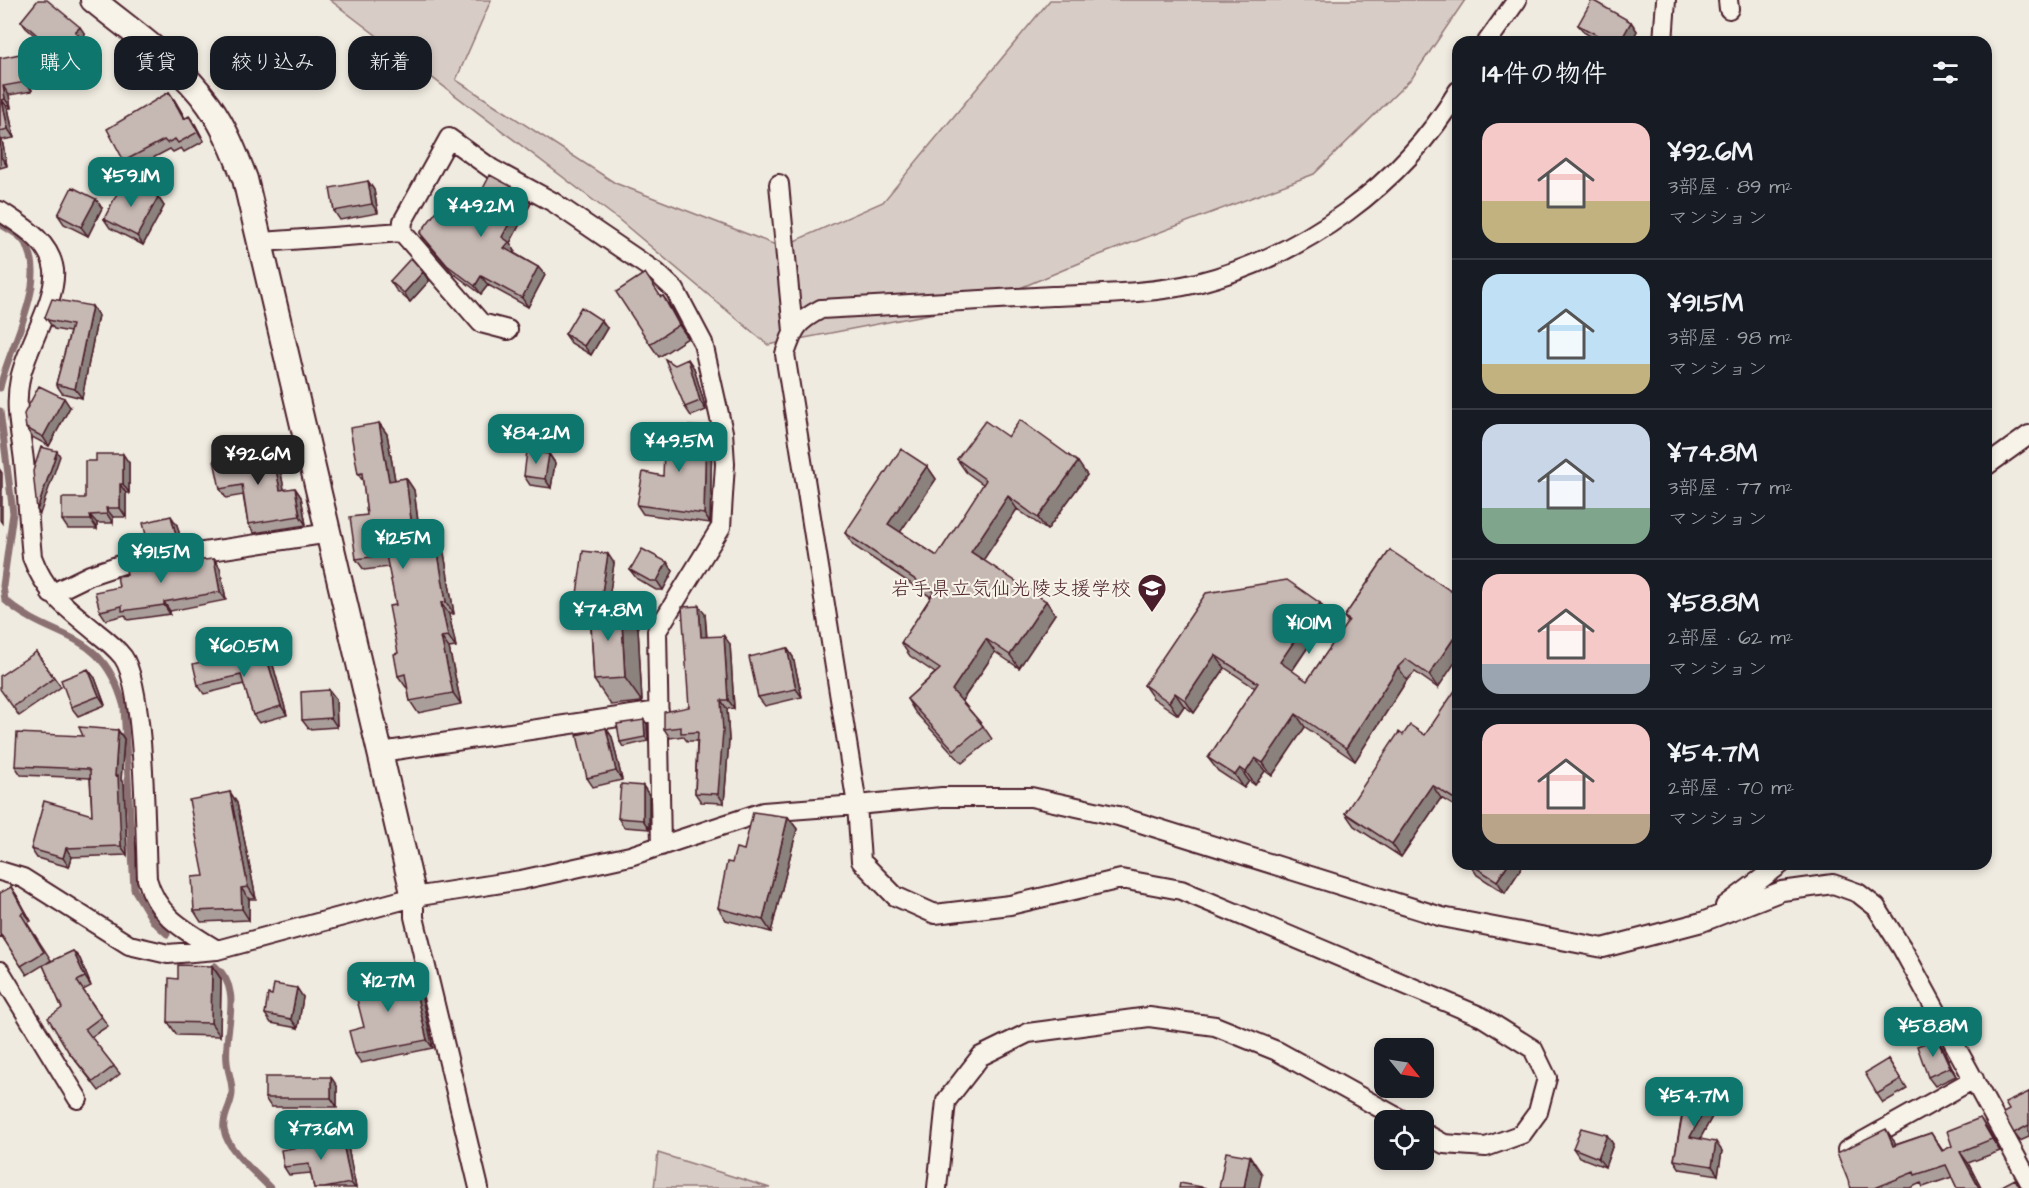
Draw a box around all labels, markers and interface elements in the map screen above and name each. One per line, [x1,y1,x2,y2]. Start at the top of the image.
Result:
chip: 購入 [18,36,102,90]
chip: 賃貸 [114,36,198,90]
chip: 絞り込み [210,36,336,90]
chip: 新着 [348,36,432,90]
text: 14件の物件 [1482,56,1607,92]
icon: filters [1929,56,1962,89]
text: ¥92.6M [1668,134,1753,170]
icon: home [1530,147,1602,219]
pin: ¥59.1M [82,157,180,208]
text: ¥59.1M [102,162,160,190]
text: 3部屋 · 89 m² [1668,173,1792,201]
pin: ¥49.2M [432,187,530,238]
text: ¥49.2M [448,192,514,220]
text: マンション [1668,204,1767,232]
text: ¥91.5M [1668,285,1744,321]
icon: home [1530,298,1602,370]
text: 3部屋 · 98 m² [1668,324,1792,352]
text: マンション [1668,355,1767,383]
pin: ¥84.2M [487,414,585,465]
text: ¥84.2M [502,419,570,447]
pin: ¥49.5M [630,422,728,473]
text: ¥49.5M [644,427,714,455]
pin: ¥92.6M [209,435,307,486]
text: ¥74.8M [1668,435,1758,471]
text: ¥92.6M [225,440,291,468]
icon: home [1530,448,1602,520]
text: 3部屋 · 77 m² [1668,474,1793,502]
text: マンション [1668,505,1767,533]
pin: ¥125M [361,519,445,570]
text: ¥125M [375,524,431,552]
pin: ¥91.5M [112,533,210,584]
text: ¥91.5M [132,538,190,566]
school or university icon: 岩手県立気仙光陵支援学校 [1136,572,1168,614]
place label: 岩手県立気仙光陵支援学校 [891,575,1131,603]
text: ¥58.8M [1668,585,1759,621]
pin: ¥74.8M [559,591,657,642]
text: ¥74.8M [574,596,642,624]
icon: home [1530,598,1602,670]
pin: ¥101M [1267,604,1351,655]
text: ¥101M [1287,609,1331,637]
text: 2部屋 · 62 m² [1668,624,1793,652]
pin: ¥60.5M [195,627,293,678]
text: ¥60.5M [209,632,279,660]
text: マンション [1668,655,1767,683]
text: ¥54.7M [1668,735,1759,771]
icon: home [1530,748,1602,820]
text: 2部屋 · 70 m² [1668,774,1794,802]
text: マンション [1668,805,1767,833]
pin: ¥127M [346,962,430,1013]
text: ¥127M [361,967,415,995]
pin: ¥58.8M [1884,1007,1982,1058]
text: ¥58.8M [1898,1012,1968,1040]
north arrow [1374,1038,1434,1098]
map controls [1374,1038,1434,1170]
pin: ¥54.7M [1645,1077,1743,1128]
text: ¥54.7M [1659,1082,1729,1110]
pin: ¥73.6M [272,1110,370,1161]
button: locate [1374,1110,1434,1170]
text: ¥73.6M [288,1115,354,1143]

